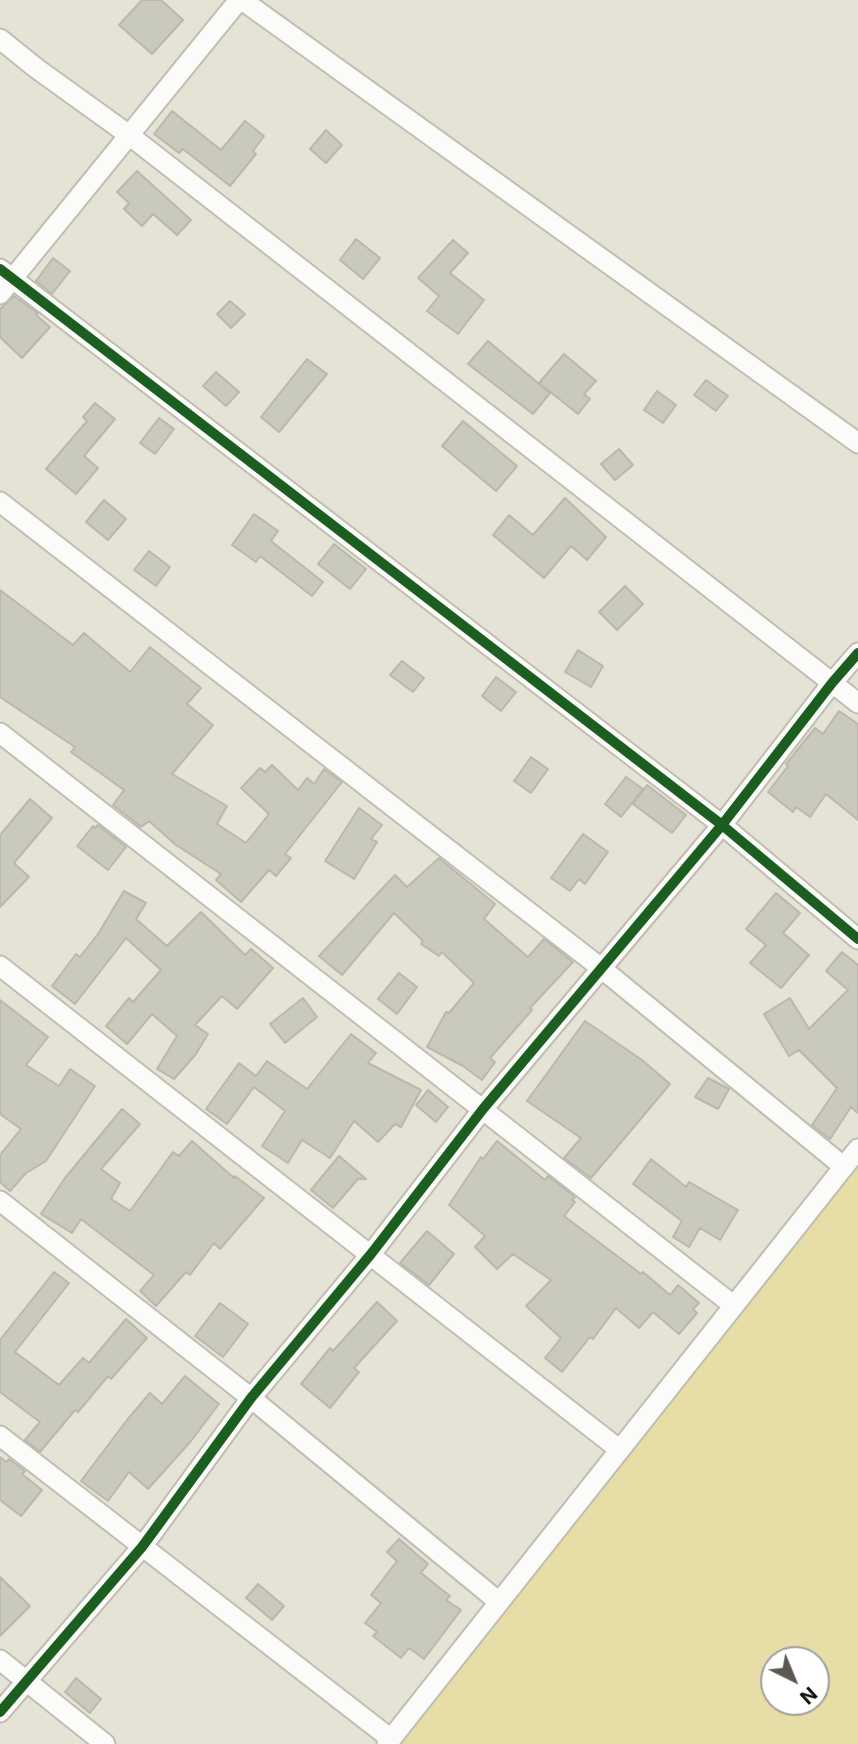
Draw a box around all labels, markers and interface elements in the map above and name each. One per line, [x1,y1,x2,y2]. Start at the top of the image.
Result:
north arrow [760,1646,830,1716]
text: N [795,1682,821,1709]

